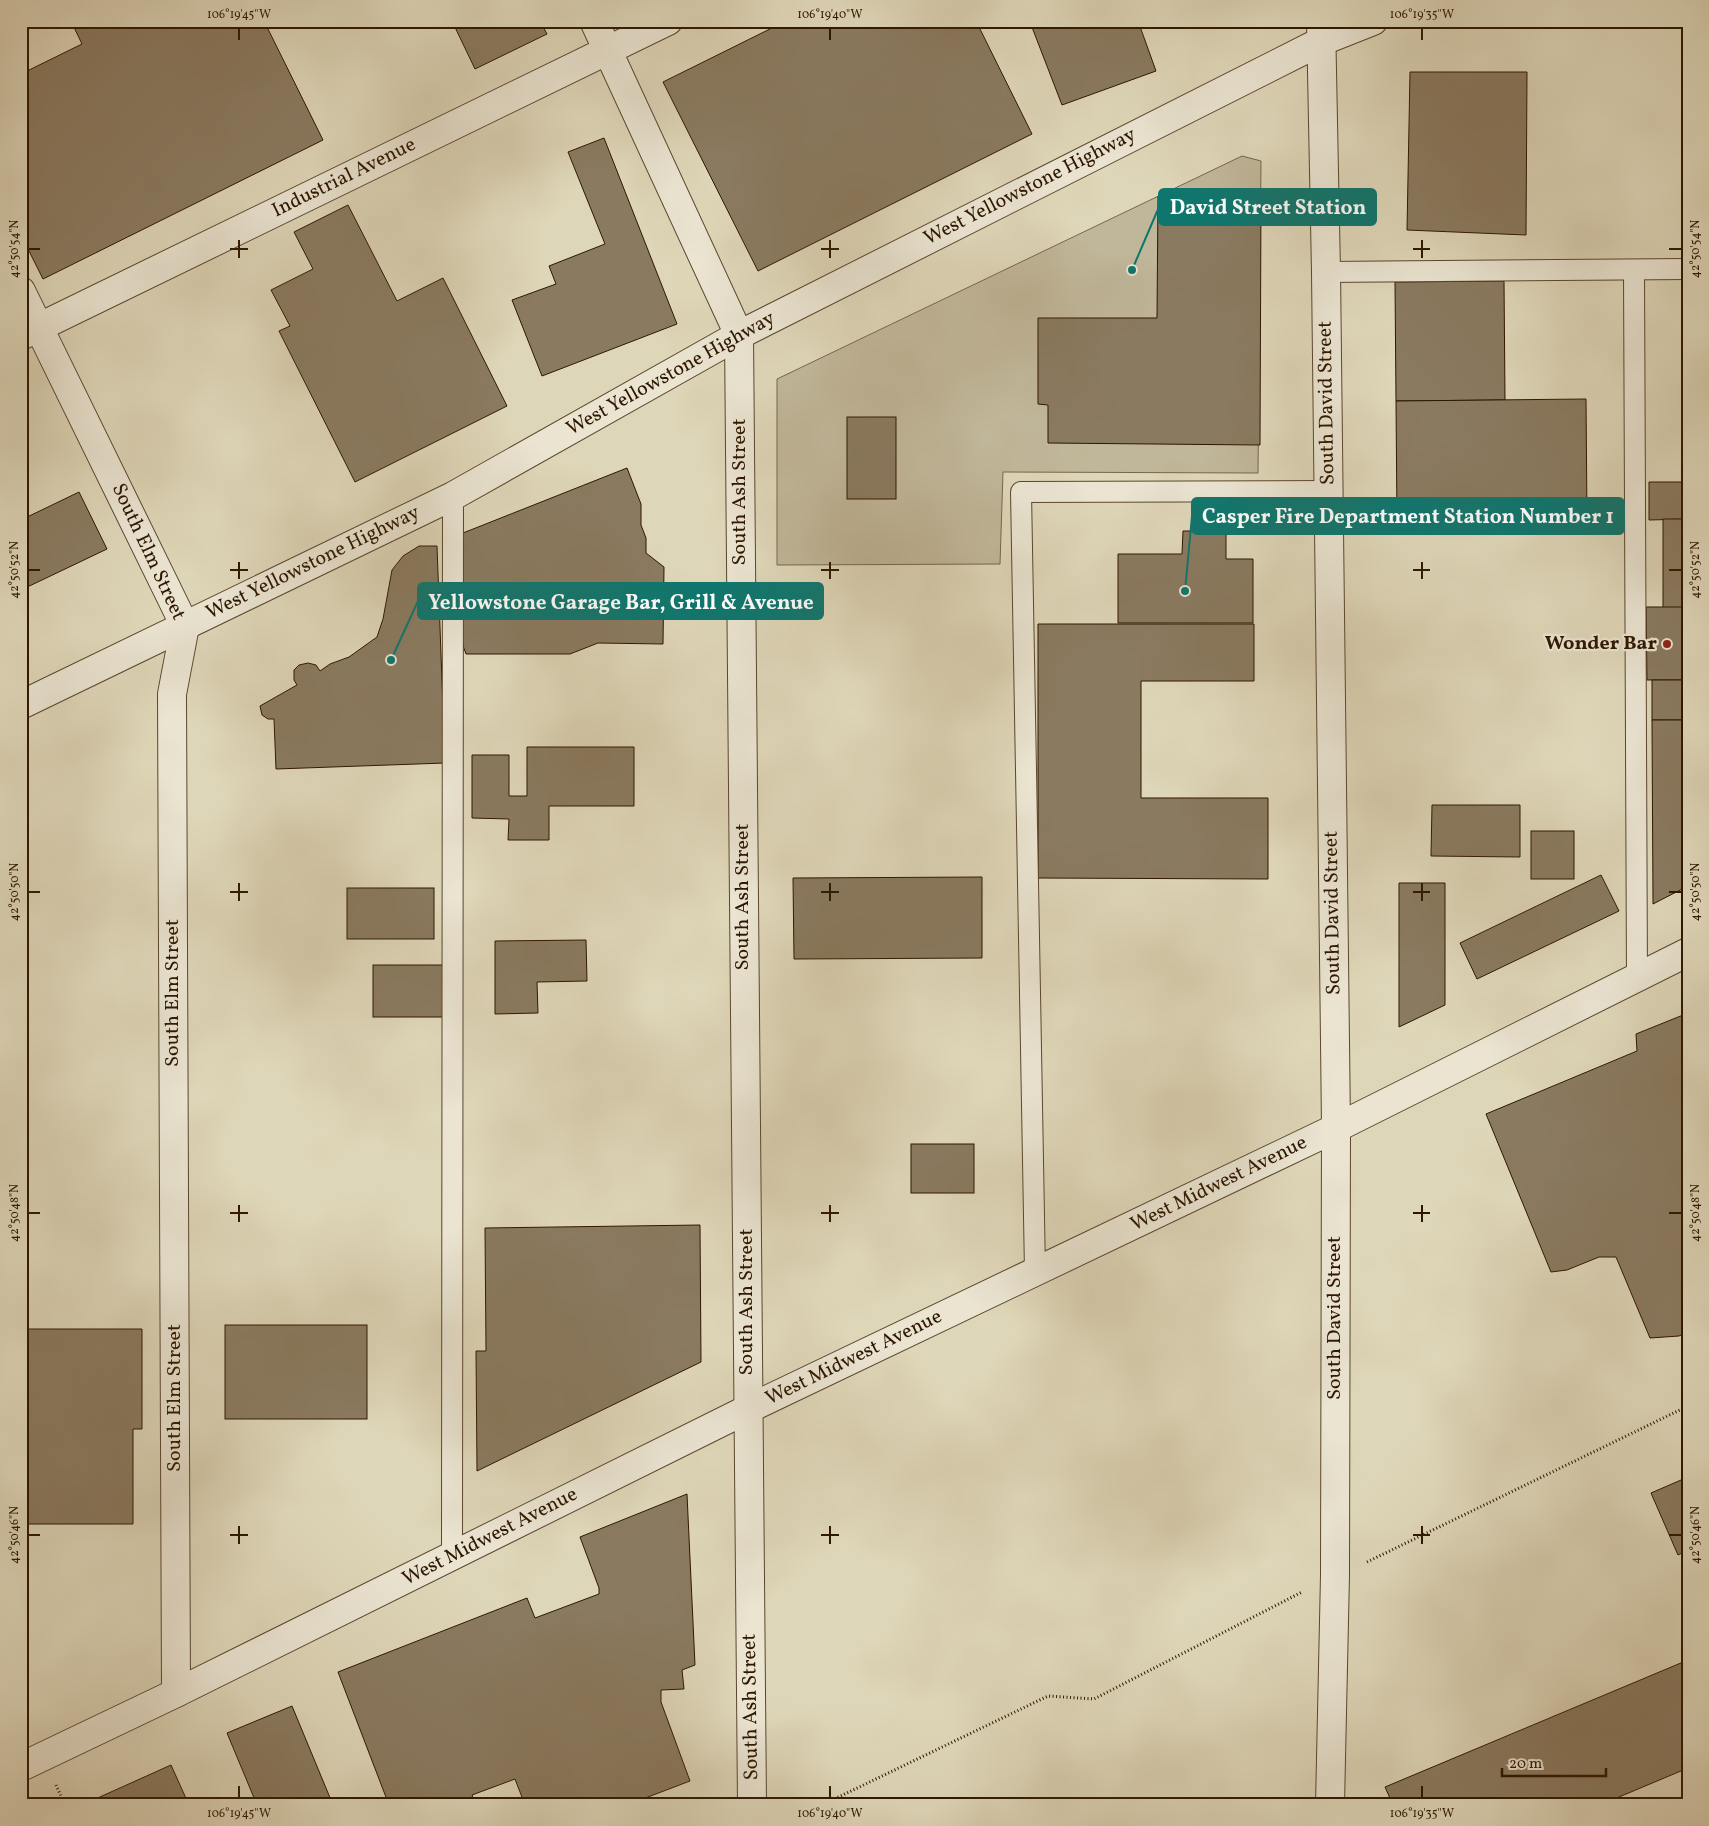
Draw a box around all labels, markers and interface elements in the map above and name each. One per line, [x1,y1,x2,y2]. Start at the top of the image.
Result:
text: 106°19'45"W [207,7,271,23]
text: 106°19'40"W [797,7,863,23]
text: 106°19'35"W [1390,7,1454,23]
street label: West Yellowstone Highway [919,121,1141,253]
street label: Industrial Avenue [267,131,421,225]
callout: David Street Station [1159,189,1376,225]
text: David Street Station [1170,194,1367,223]
text: 42°50'54"N [7,220,23,278]
text: 42°50'54"N [1688,220,1704,278]
street label: West Yellowstone Highway [562,305,781,443]
street label: South David Street [1312,321,1342,485]
street label: South Ash Street [726,419,754,565]
street label: South Elm Street [104,479,192,625]
callout: Casper Fire Department Station Number 1 [1192,498,1624,534]
street label: West Yellowstone Highway [201,499,425,627]
text: Casper Fire Department Station Number 1 [1202,503,1614,532]
text: 42°50'52"N [7,541,23,599]
text: 42°50'52"N [1688,541,1704,599]
callout: Yellowstone Garage Bar, Grill & Avenue [418,583,823,619]
text: Yellowstone Garage Bar, Grill & Avenue [428,589,814,618]
place label: Wonder Bar [1545,630,1657,658]
marker: Wonder Bar [1661,638,1673,650]
street label: South Ash Street [729,824,757,970]
street label: South David Street [1318,831,1348,995]
text: 42°50'50"N [7,863,23,921]
text: 42°50'50"N [1688,863,1704,921]
street label: South Elm Street [159,919,187,1067]
street label: West Midwest Avenue [1126,1129,1312,1239]
text: 42°50'48"N [7,1184,23,1242]
text: 42°50'48"N [1688,1184,1704,1242]
street label: South Ash Street [733,1229,761,1375]
street label: South David Street [1321,1236,1349,1400]
street label: West Midwest Avenue [761,1303,947,1413]
street label: South Elm Street [161,1324,189,1472]
street label: West Midwest Avenue [398,1481,582,1593]
text: 42°50'46"N [7,1506,23,1564]
text: 42°50'46"N [1688,1506,1704,1564]
street label: South Ash Street [736,1633,766,1781]
scale bar [1502,1746,1605,1778]
text: 20 m [1509,1754,1542,1775]
text: 106°19'45"W [207,1806,271,1822]
text: 106°19'40"W [797,1806,863,1822]
text: 106°19'35"W [1390,1806,1454,1822]

